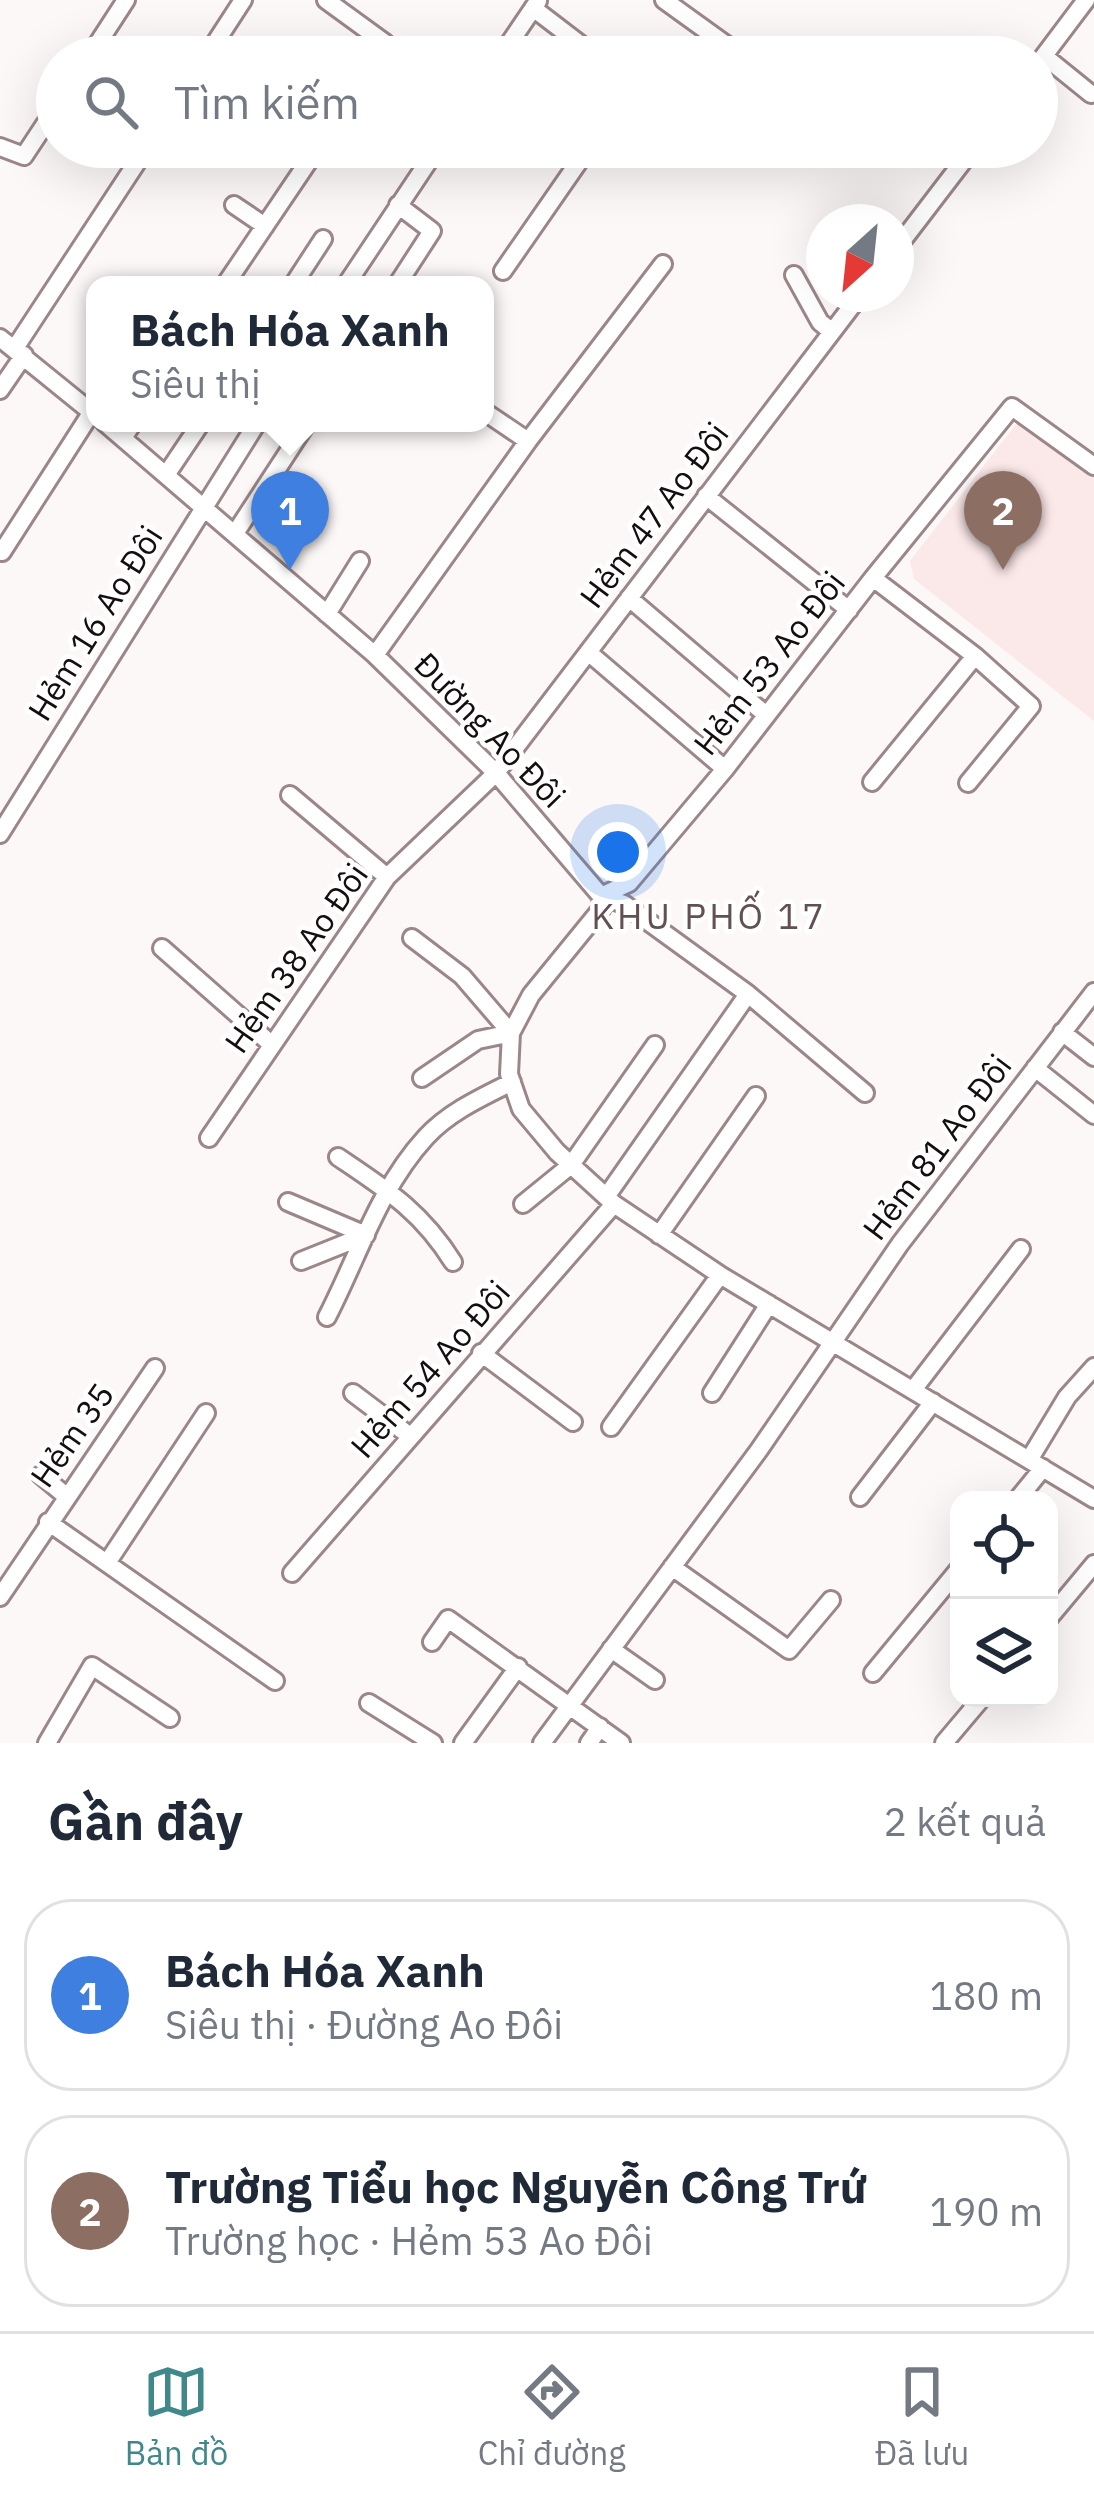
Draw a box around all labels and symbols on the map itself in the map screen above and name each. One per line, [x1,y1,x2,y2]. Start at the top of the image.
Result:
north arrow [806,204,914,312]
street label: Hẻm 47 Ao Đôi [570,413,738,616]
pin: 1 [251,471,329,570]
pin: 2 [964,471,1042,570]
street label: Hẻm 16 Ao Đôi [18,517,172,728]
street label: Hẻm 53 Ao Đôi [683,562,854,763]
street label: Đường Ao Đôi [405,643,575,816]
your location [588,822,648,882]
street label: Hẻm 38 Ao Đôi [214,855,377,1061]
district label: KHU PHỐ 17 [591,890,827,939]
street label: Hẻm 81 Ao Đôi [853,1045,1021,1248]
street label: Hẻm 54 Ao Đôi [341,1271,519,1466]
street label: Hẻm 35 [20,1374,123,1495]

